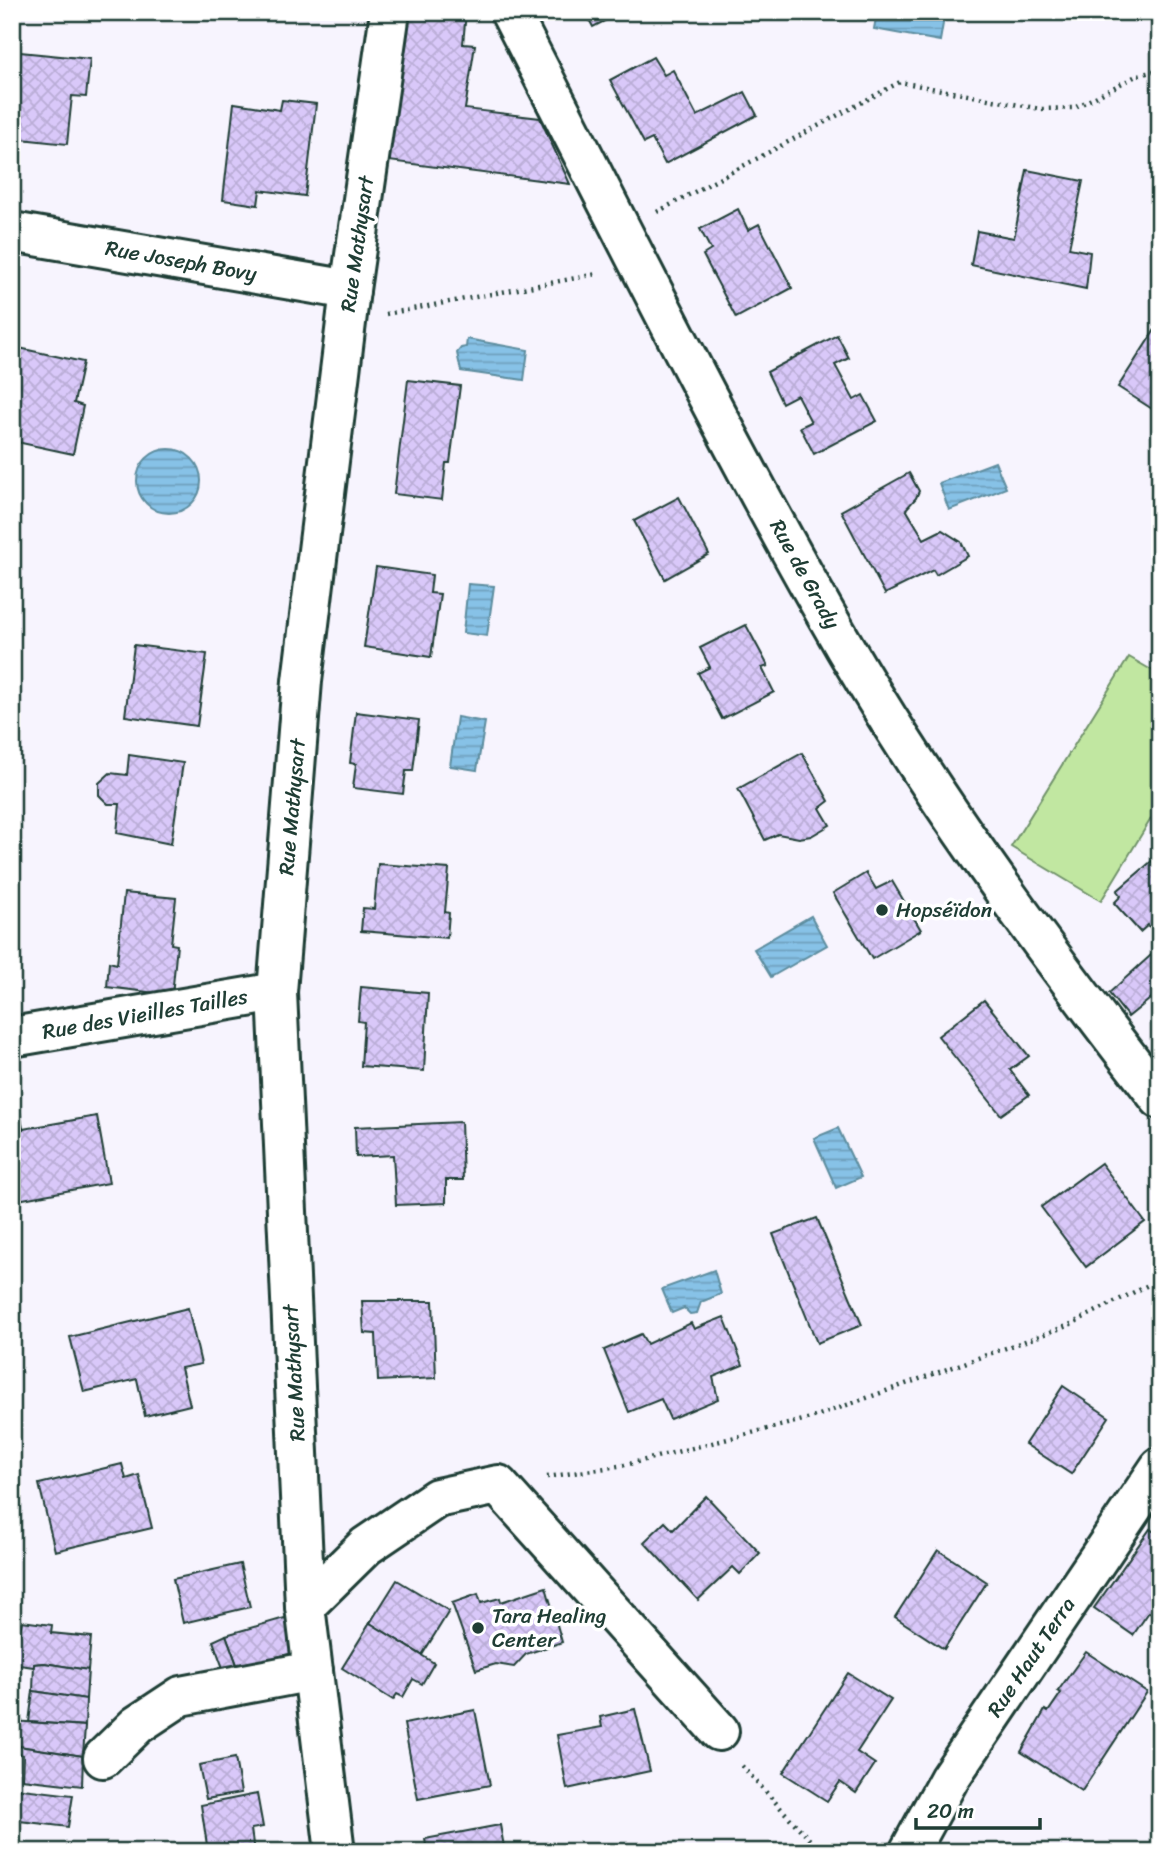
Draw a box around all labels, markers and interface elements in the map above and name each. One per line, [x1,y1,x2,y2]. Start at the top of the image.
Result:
street label: Rue Mathysart [329,172,386,314]
street label: Rue Joseph Bovy [102,229,260,293]
street label: Rue de Grady [759,512,851,636]
street label: Rue Mathysart [267,736,317,877]
place label: Hopséïdon [896,891,992,929]
marker: Hopséïdon [874,902,890,918]
street label: Rue des Vieilles Tailles [39,977,251,1051]
street label: Rue Mathysart [271,1302,317,1442]
street label: Rue Haut Terra [976,1589,1086,1725]
place label: Tara Healing Center [492,1597,607,1659]
marker: Tara Healing Center [470,1620,486,1636]
scale bar [916,1787,1041,1831]
text: 20 m [927,1792,974,1830]

